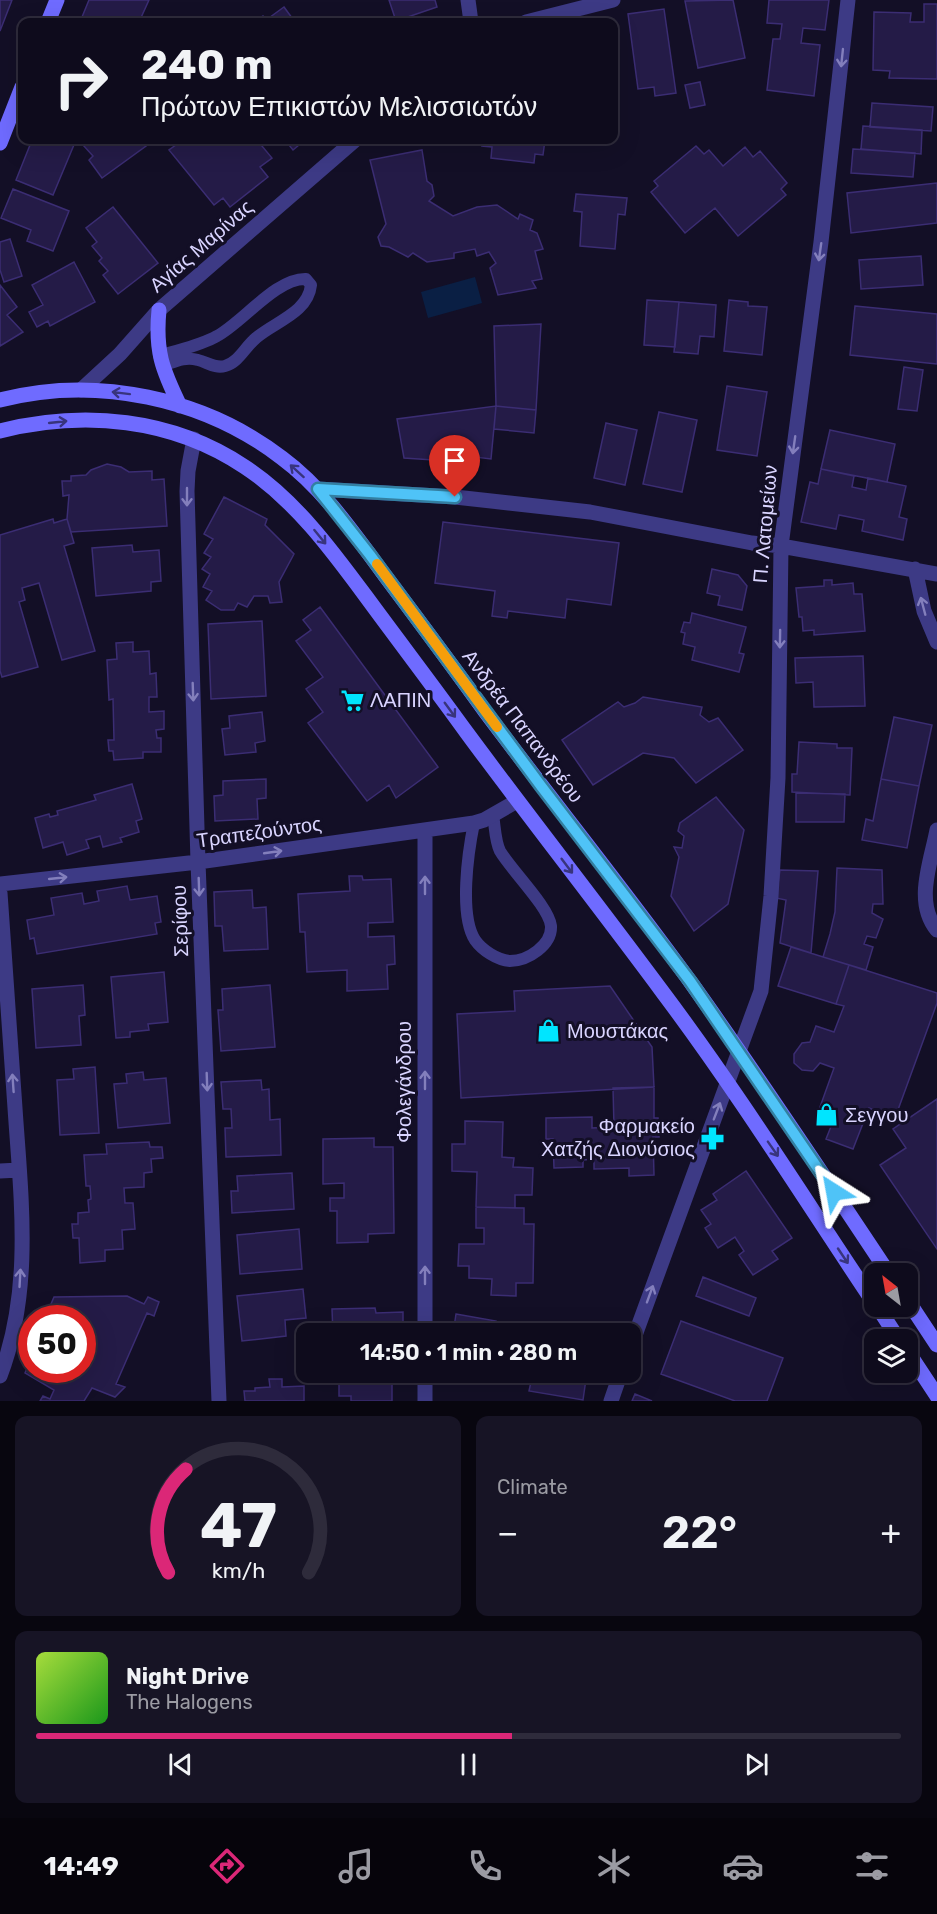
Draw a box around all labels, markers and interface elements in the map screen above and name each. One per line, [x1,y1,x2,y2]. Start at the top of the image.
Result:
text: 240 m [141,40,273,90]
icon: right [42,42,120,120]
one-way arrow [836,48,847,68]
text: Πρώτων Επικιστών Μελισσιωτών [141,91,537,123]
street label: Αγίας Μαρίνας [145,194,258,297]
one-way arrow [814,241,825,261]
one-way arrow [112,388,132,399]
one-way arrow [47,416,67,427]
pin [429,435,480,497]
one-way arrow [788,435,799,455]
icon: arrive [438,444,471,477]
one-way arrow [289,464,305,477]
street label: Π. Λατομείων [748,464,782,584]
one-way arrow [181,486,193,506]
one-way arrow [313,529,326,545]
one-way arrow [917,597,929,616]
one-way arrow [774,629,785,649]
street label: Ανδρέα Παπανδρέου [458,645,588,807]
one-way arrow [187,681,199,701]
supermarket icon: ΛΑΠΙΝ [339,687,365,713]
place label: ΛΑΠΙΝ [370,688,431,712]
one-way arrow [443,701,456,717]
street label: Τραπεζούντος [195,811,323,853]
one-way arrow [262,846,282,857]
one-way arrow [560,857,573,873]
one-way arrow [48,872,68,883]
one-way arrow [194,876,205,896]
one-way arrow [419,876,431,896]
street label: Σερίφου [167,885,193,957]
shop icon: Μουστάκας [536,1018,562,1044]
place label: Μουστάκας [567,1019,669,1043]
street label: Φολεγάνδρου [392,1021,416,1143]
one-way arrow [201,1071,213,1091]
one-way arrow [419,1071,431,1091]
one-way arrow [7,1074,18,1094]
one-way arrow [713,1102,724,1121]
shop icon: Σεγγου [814,1102,840,1128]
place label: Σεγγου [845,1103,908,1127]
place label: Φαρμακείο Χατζής Διονύσιος [541,1114,695,1161]
pharmacy icon: Φαρμακείο Χατζής Διονύσιος [700,1125,726,1151]
one-way arrow [767,1141,779,1157]
position arrow [802,1160,866,1224]
one-way arrow [837,1247,849,1264]
north arrow [864,1263,918,1317]
map controls [864,1263,918,1383]
one-way arrow [419,1266,431,1286]
one-way arrow [15,1268,26,1288]
one-way arrow [646,1285,657,1304]
speed limit sign: 50 [18,1305,96,1383]
button: layers [864,1329,918,1383]
text: 14:50 · 1 min · 280 m [360,1339,577,1366]
text: Climate [497,1475,568,1499]
text: 47 [200,1489,276,1563]
text: 22° [662,1506,737,1559]
text: − [497,1513,518,1552]
text: + [880,1513,901,1552]
text: km/h [211,1558,265,1583]
text: Night Drive [126,1663,249,1690]
text: The Halogens [126,1690,253,1714]
icon: previous [164,1748,197,1781]
icon: pause [452,1748,485,1781]
icon: next [740,1748,773,1781]
icon: directions [206,1845,248,1887]
icon: music [335,1845,377,1887]
icon: phone [464,1845,506,1887]
icon: climate [593,1845,635,1887]
icon: car [722,1845,764,1887]
icon: filters [851,1845,893,1887]
text: 14:49 [44,1850,119,1882]

